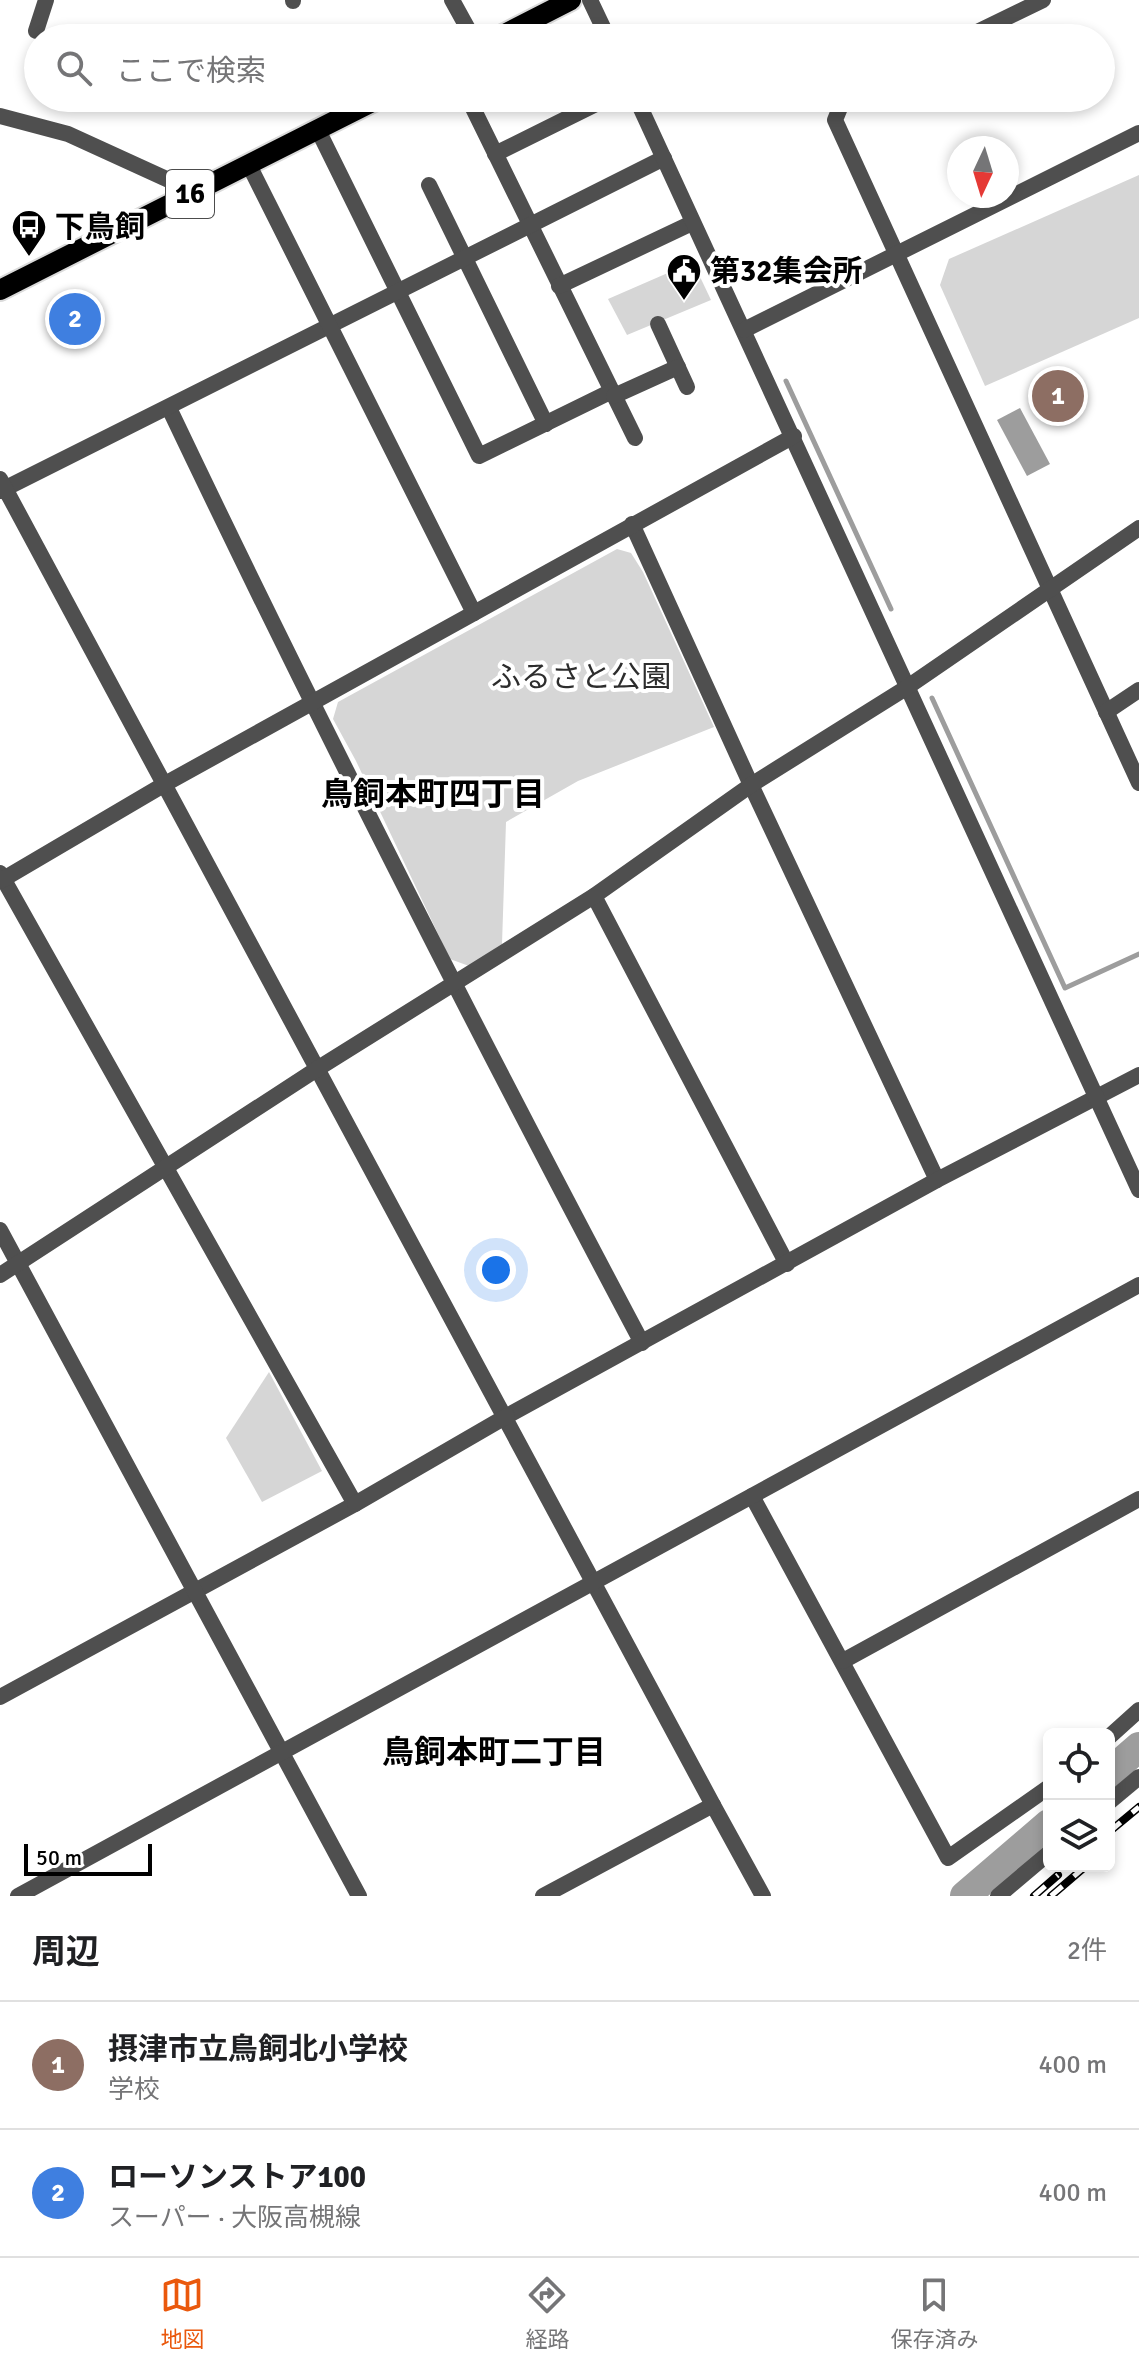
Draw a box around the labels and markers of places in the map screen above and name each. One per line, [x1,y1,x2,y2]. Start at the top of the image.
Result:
bus stop icon: 下鳥飼 [10,208,48,258]
place label: 下鳥飼 [55,209,145,246]
public building icon: 第32集会所 [665,252,703,302]
place label: 第32集会所 [710,253,862,290]
pin: 2 [49,289,101,349]
pin: 1 [1032,366,1084,426]

